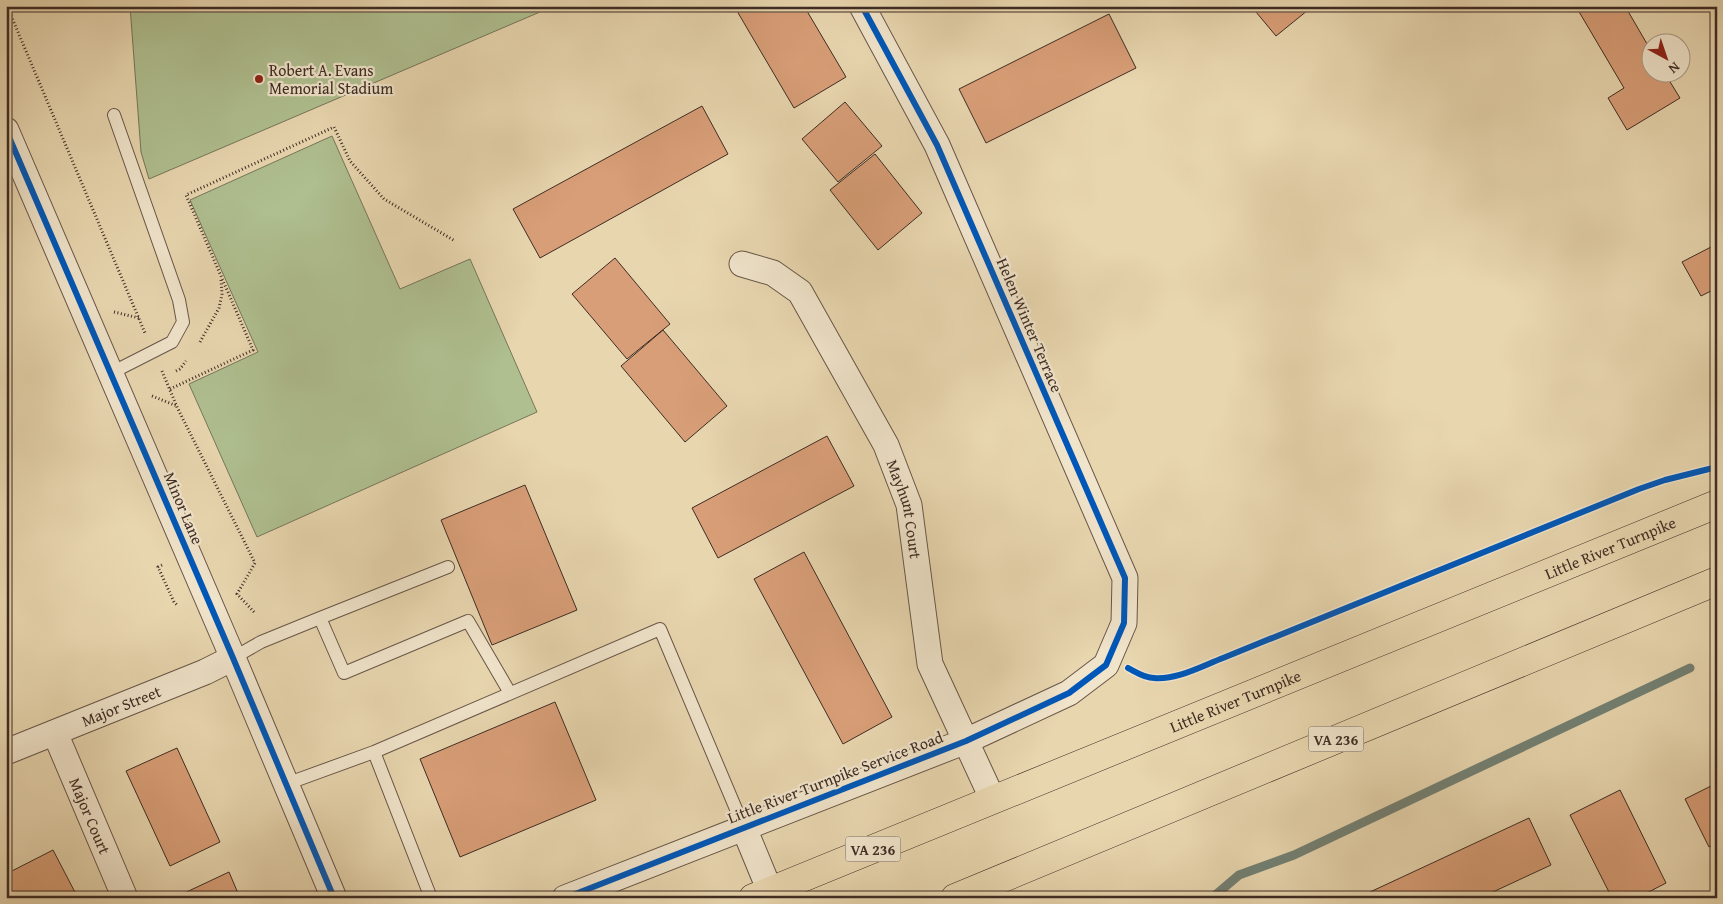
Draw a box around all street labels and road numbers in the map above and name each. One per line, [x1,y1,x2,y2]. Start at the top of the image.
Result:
street label: Helen Winter Terrace [991,254,1069,396]
street label: Mayhunt Court [881,456,928,561]
street label: Minor Lane [158,468,210,548]
street label: Little River Turnpike [1541,510,1679,585]
street label: Little River Turnpike [1166,663,1305,738]
street label: Major Street [78,679,165,733]
street label: Little River Turnpike Service Road [724,725,947,829]
road number: VA 236 [1308,726,1364,752]
street label: Major Court [63,774,117,858]
road number: VA 236 [846,836,900,862]

